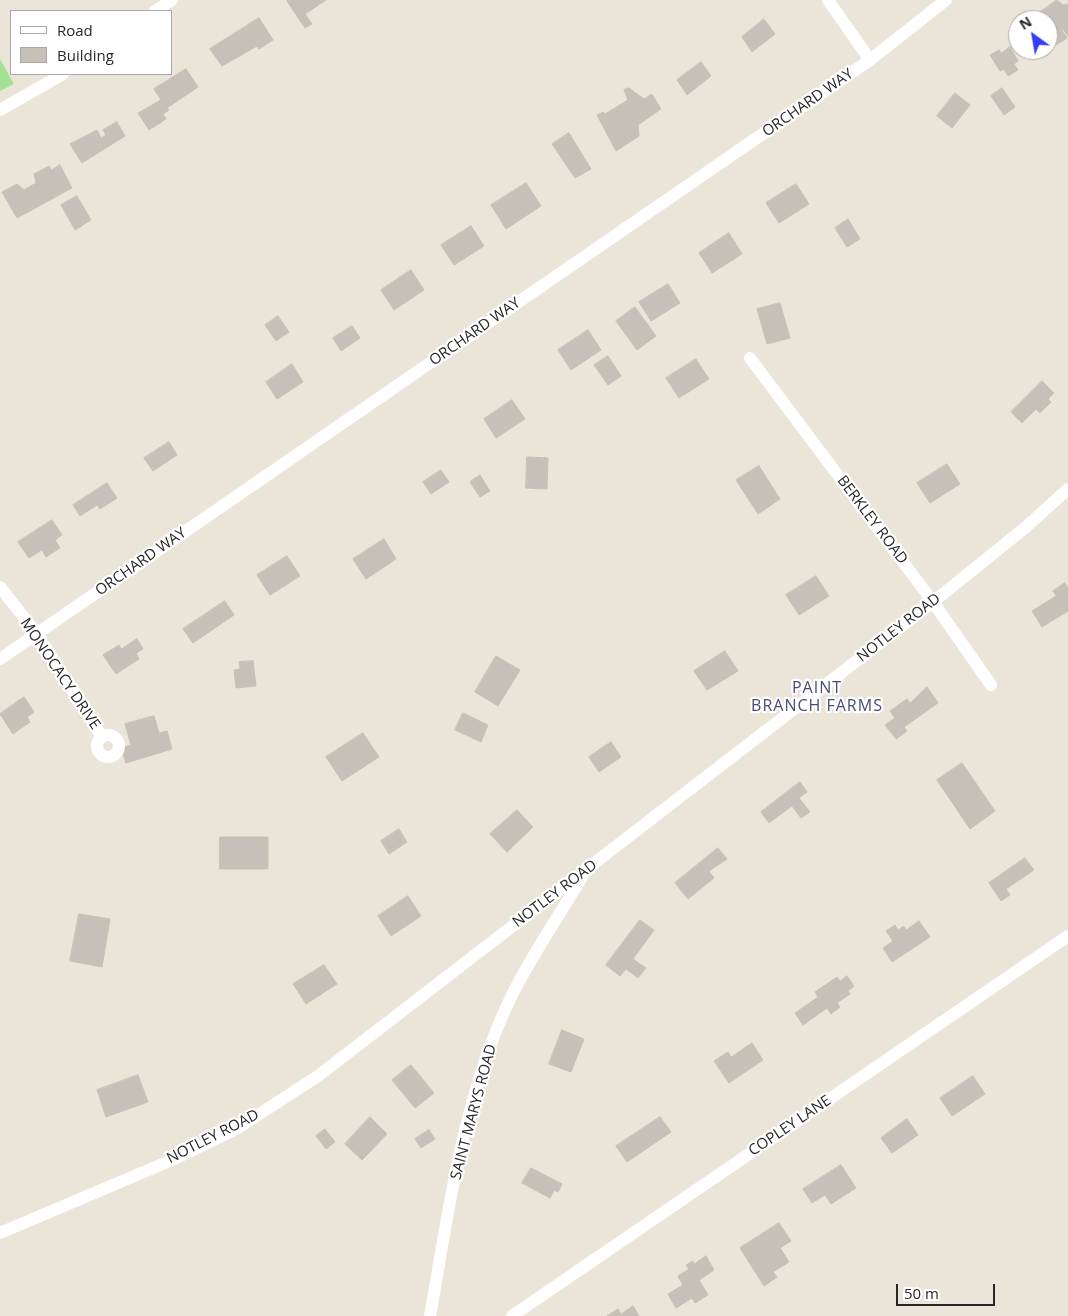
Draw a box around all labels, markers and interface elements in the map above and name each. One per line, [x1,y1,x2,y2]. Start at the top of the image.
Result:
legend [10,10,172,75]
north arrow [1008,10,1058,60]
text: N [1015,12,1035,34]
text: Road [57,20,93,40]
text: Building [57,45,114,65]
street label: ORCHARD WAY [759,65,857,141]
street label: ORCHARD WAY [426,294,524,370]
street label: BERKLEY ROAD [833,472,911,568]
street label: ORCHARD WAY [92,524,190,600]
street label: NOTLEY ROAD [854,590,944,666]
street label: MONOCACY DRIVE [16,615,104,733]
district label: PAINT BRANCH FARMS [750,678,884,716]
street label: NOTLEY ROAD [509,856,601,932]
street label: SAINT MARYS ROAD [447,1042,501,1182]
street label: COPLEY LANE [745,1092,835,1160]
street label: NOTLEY ROAD [164,1106,262,1168]
scale bar [898,1274,997,1306]
text: 50 m [904,1283,939,1303]

